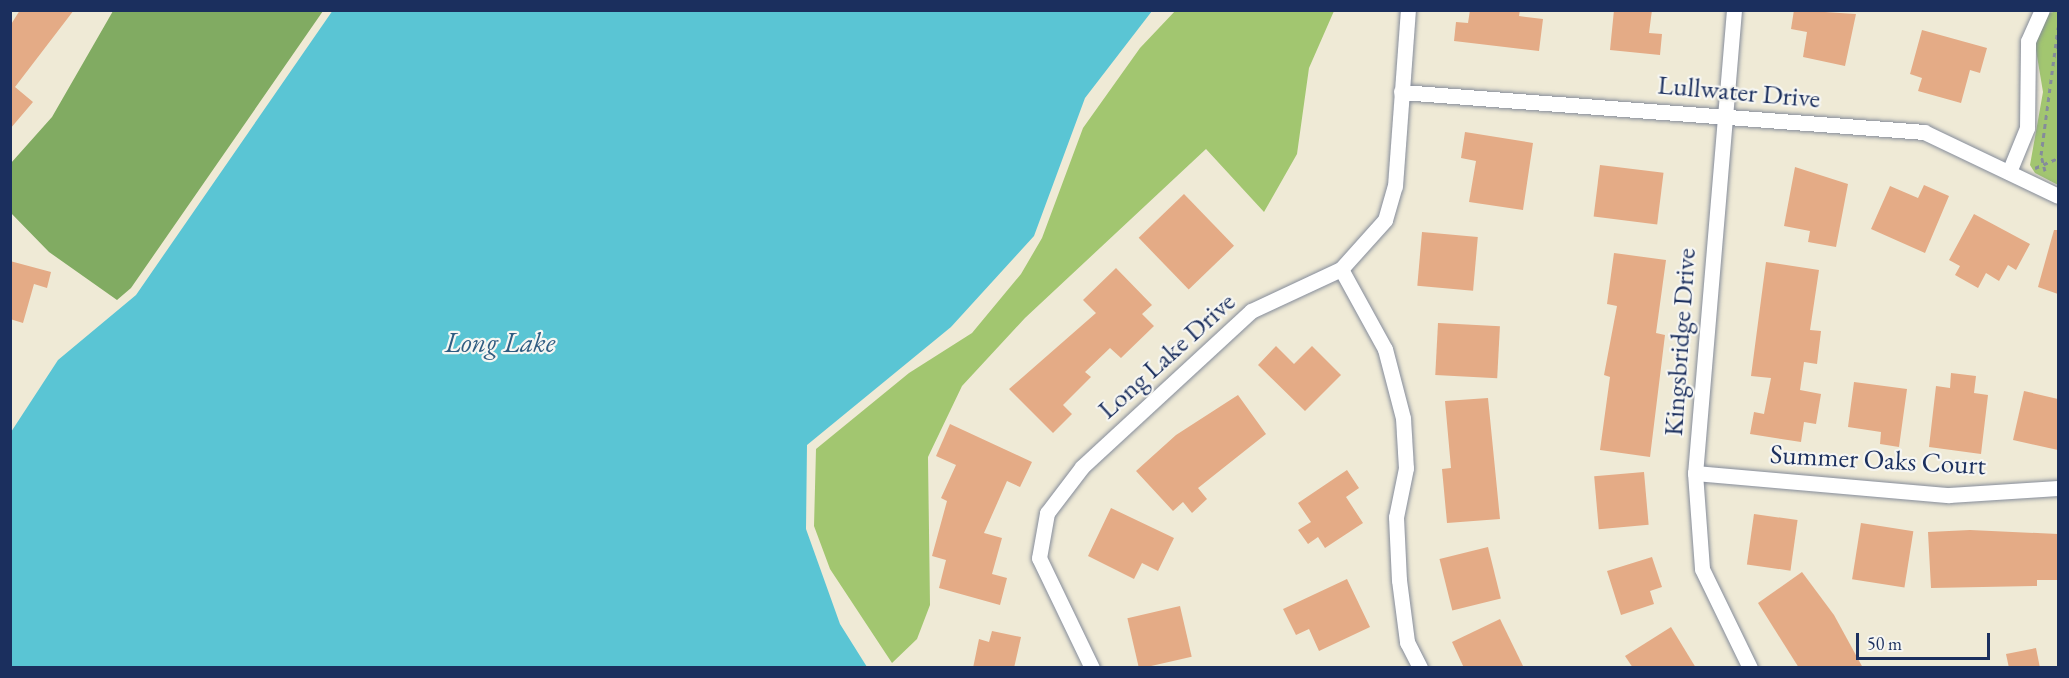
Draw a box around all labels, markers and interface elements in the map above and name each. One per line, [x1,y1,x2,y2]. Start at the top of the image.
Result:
street label: Lullwater Drive [1656,68,1822,114]
street label: Kingsbridge Drive [1656,247,1702,437]
street label: Long Lake Drive [1091,285,1241,425]
water label: Long Lake [445,325,555,359]
street label: Summer Oaks Court [1769,437,1987,481]
scale bar [1859,621,1992,659]
text: 50 m [1867,632,1902,655]

